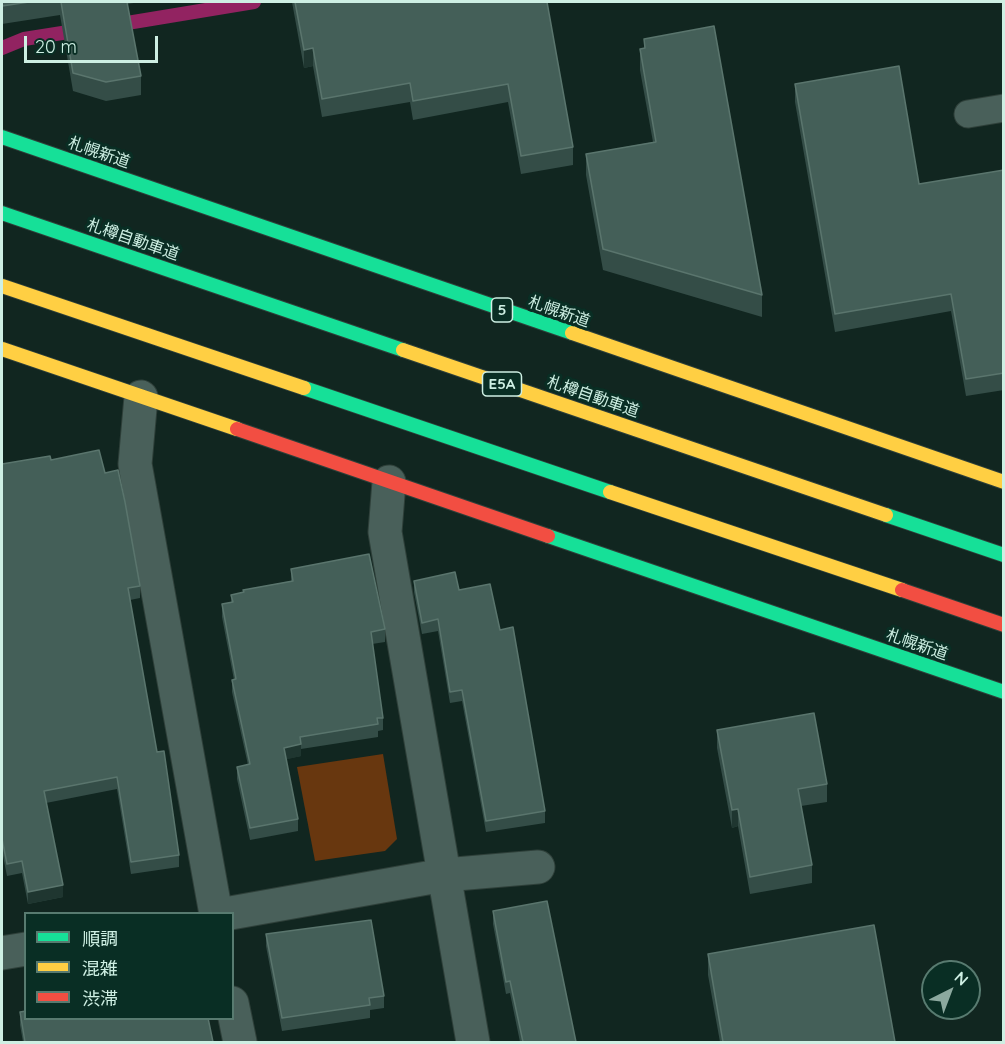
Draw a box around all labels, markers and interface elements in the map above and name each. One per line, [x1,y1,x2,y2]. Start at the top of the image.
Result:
scale bar [27,24,160,62]
text: 20 m [35,35,77,58]
street label: 札幌新道 [66,134,132,172]
street label: 札樽自動車道 [84,215,182,265]
street label: 札幌新道 [526,293,592,331]
road number: 5 [492,298,512,322]
road number: E5A [482,372,522,396]
street label: 札樽自動車道 [544,372,642,422]
street label: 札幌新道 [884,626,950,664]
legend [24,912,234,1020]
text: 順調 [82,927,118,950]
text: 混雑 [82,957,118,980]
north arrow [921,960,981,1020]
text: N [951,967,973,989]
text: 渋滞 [82,987,118,1010]

